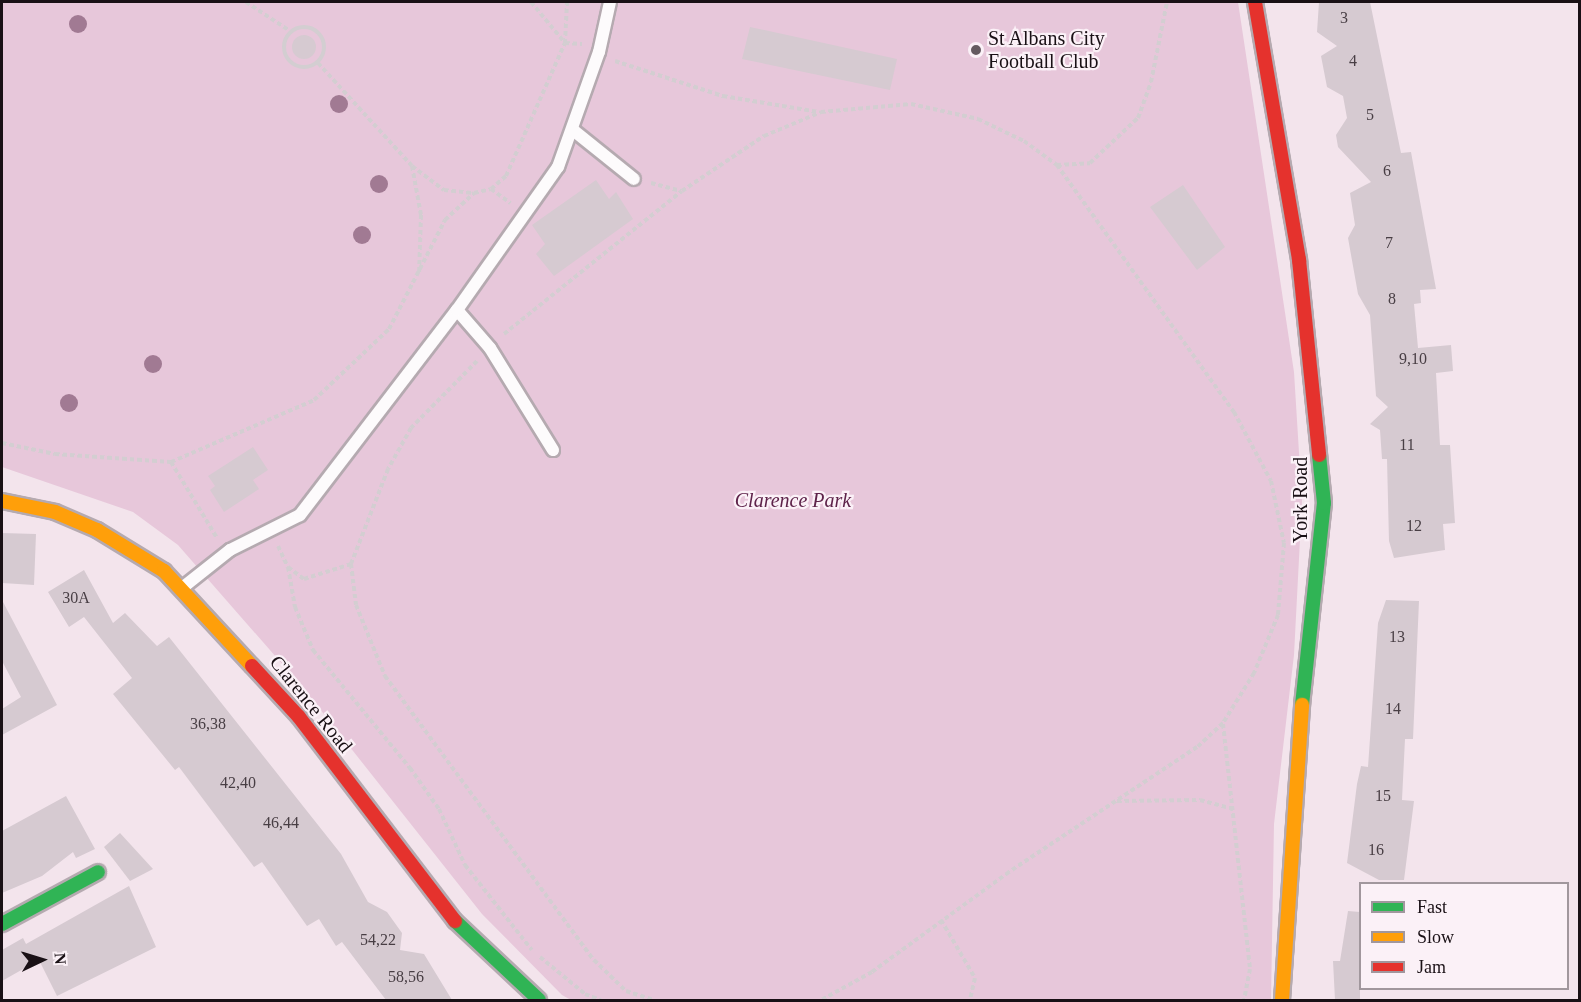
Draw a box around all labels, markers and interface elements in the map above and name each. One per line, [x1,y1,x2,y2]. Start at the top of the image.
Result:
house number: 3 [1340,8,1348,28]
place label: St Albans City Football Club [988,27,1106,74]
marker: St Albans City Football Club [969,43,983,57]
house number: 4 [1349,51,1357,71]
house number: 5 [1366,105,1374,125]
house number: 6 [1383,161,1391,181]
house number: 7 [1385,233,1393,253]
house number: 8 [1388,289,1396,309]
house number: 9,10 [1399,349,1427,369]
house number: 11 [1399,435,1415,455]
street label: York Road [1288,457,1312,543]
park label: Clarence Park [735,488,851,512]
house number: 12 [1406,516,1422,536]
house number: 30A [62,588,90,608]
house number: 13 [1389,627,1405,647]
street label: Clarence Road [264,650,358,758]
house number: 14 [1385,699,1401,719]
house number: 36,38 [190,714,226,734]
house number: 42,40 [220,773,256,793]
house number: 15 [1375,786,1391,806]
house number: 46,44 [263,813,299,833]
house number: 16 [1368,840,1384,860]
legend [1359,882,1569,990]
text: Fast [1417,897,1447,917]
text: Slow [1417,927,1454,947]
north arrow [12,930,72,990]
house number: 54,22 [360,930,396,950]
text: N [52,952,69,965]
text: Jam [1417,957,1446,977]
house number: 58,56 [388,967,424,987]

